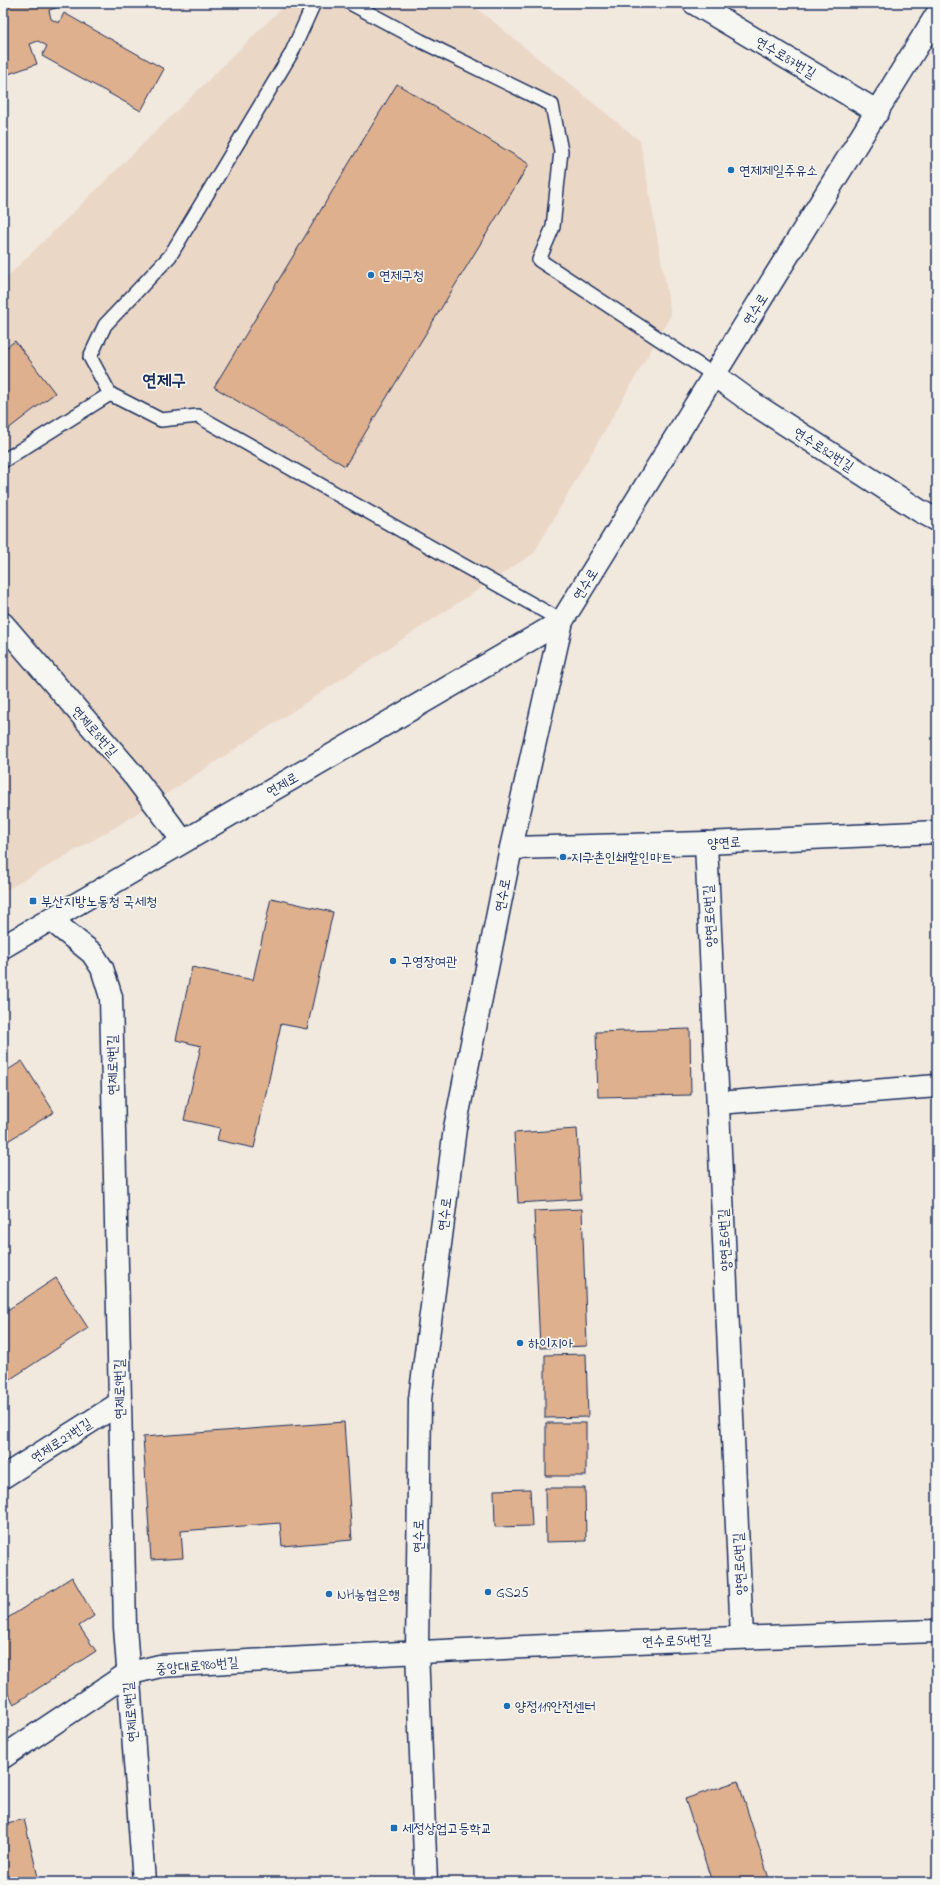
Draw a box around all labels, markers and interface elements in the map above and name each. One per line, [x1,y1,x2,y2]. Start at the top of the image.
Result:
street label: 연수로87번길 [751,32,820,85]
place label: 연제제일주유소 [739,161,818,182]
marker: 연제제일주유소 [726,165,736,175]
place label: 연제구청 [379,266,424,287]
marker: 연제구청 [366,270,376,280]
street label: 연수로 [738,290,774,330]
district label: 연제구 [142,369,186,395]
street label: 연수로82번길 [789,423,858,478]
street label: 연수로 [568,565,604,605]
street label: 연제로8번길 [66,702,122,763]
street label: 연제로 [263,768,303,803]
street label: 양연로 [707,832,742,855]
place label: 지구촌인쇄할인마트 [571,848,672,869]
marker: 지구촌인쇄할인마트 [558,852,568,862]
street label: 연수로 [490,877,517,914]
street label: 양연로6번길 [698,883,723,948]
place label: 부산지방노동청 국세청 [41,892,157,913]
marker: 부산지방노동청 국세청 [28,896,38,906]
place label: 구영장여관 [401,952,457,973]
marker: 구영장여관 [388,956,398,966]
street label: 연제로9번길 [102,1034,125,1095]
street label: 연수로 [433,1196,458,1232]
street label: 양연로6번길 [713,1207,738,1272]
place label: 하이지아 [528,1334,574,1355]
marker: 하이지아 [515,1338,525,1348]
street label: 연제로9번길 [109,1358,132,1419]
street label: 연제로27번길 [27,1413,97,1469]
street label: 연수로 [409,1519,430,1553]
street label: 양연로6번길 [728,1531,753,1596]
place label: GS25 [496,1583,529,1604]
place label: NH농협은행 [337,1585,400,1606]
marker: GS25 [483,1587,493,1597]
marker: NH농협은행 [324,1589,334,1599]
street label: 연수로54번길 [642,1630,713,1653]
street label: 중앙대로980번길 [155,1652,240,1681]
street label: 연제로9번길 [118,1680,145,1743]
place label: 양정119안전센터 [515,1697,596,1718]
marker: 양정119안전센터 [502,1701,512,1711]
place label: 세정상업고등학교 [402,1819,492,1840]
marker: 세정상업고등학교 [389,1823,399,1833]

